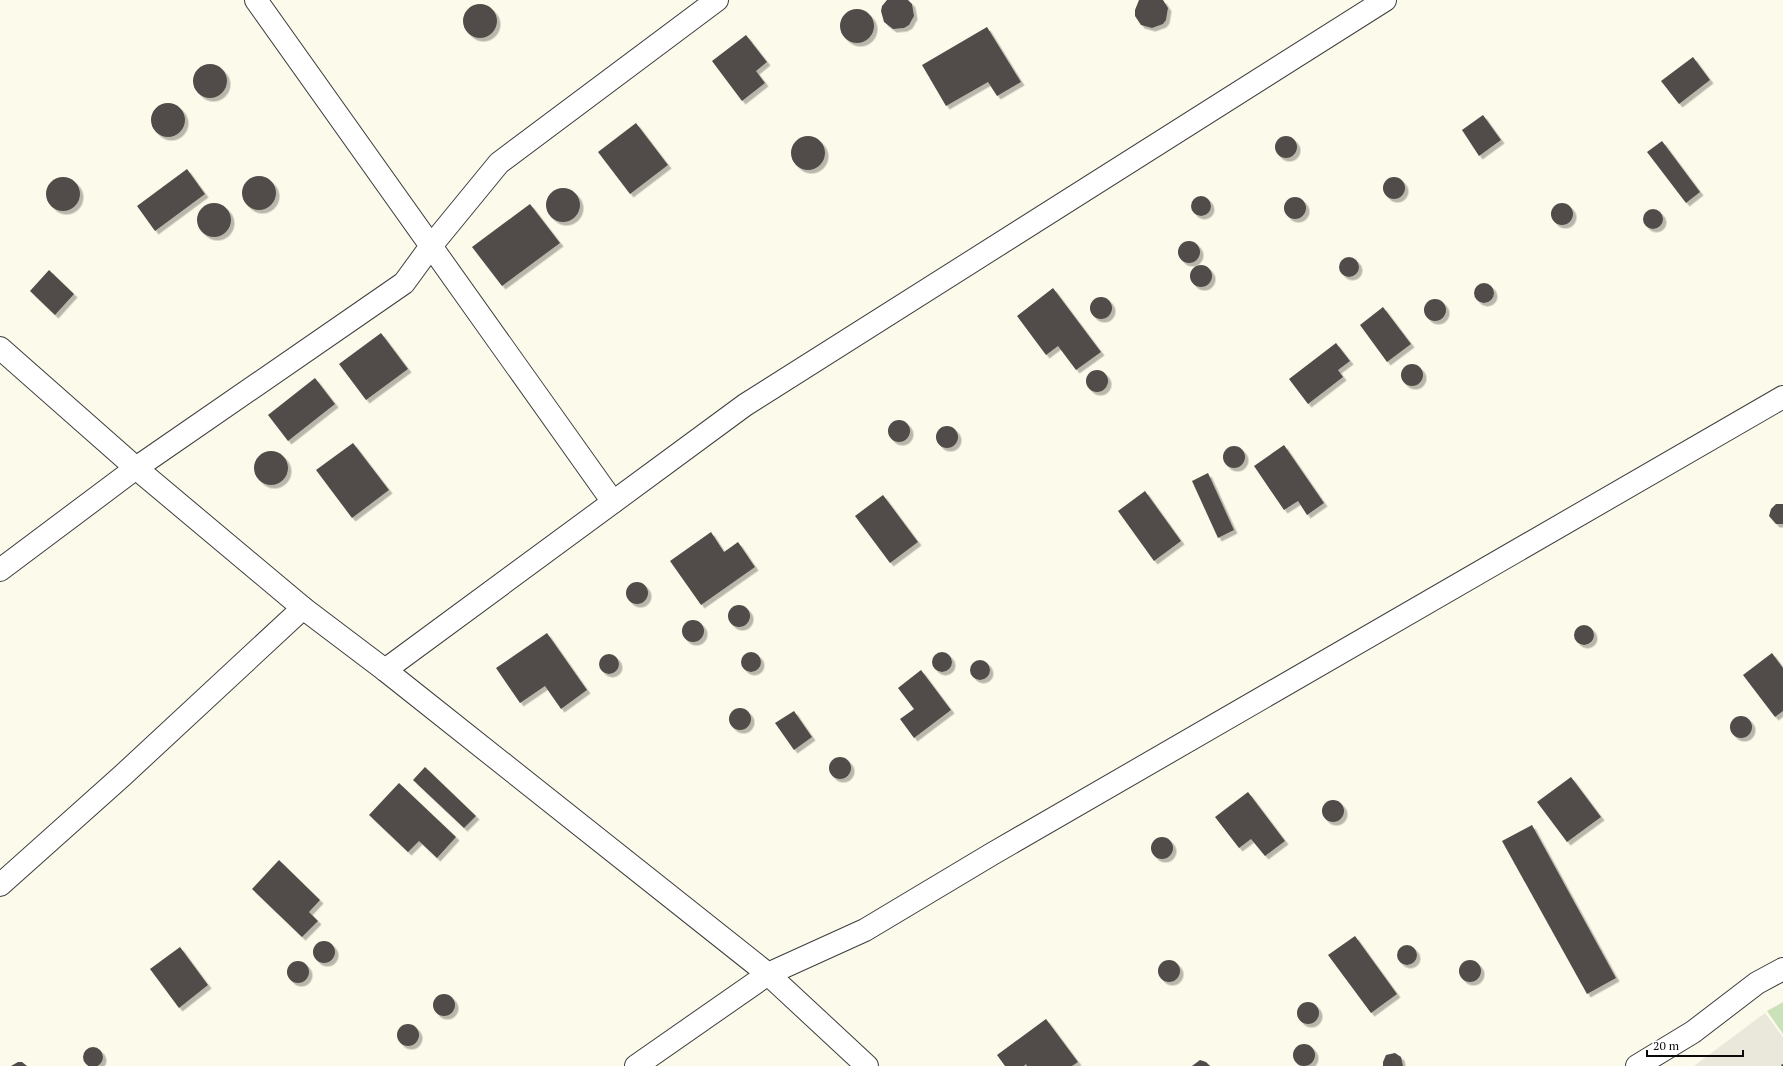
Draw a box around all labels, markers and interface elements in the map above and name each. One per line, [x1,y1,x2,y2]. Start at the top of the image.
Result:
scale bar [1647,1032,1743,1058]
text: 20 m [1653,1038,1680,1053]

